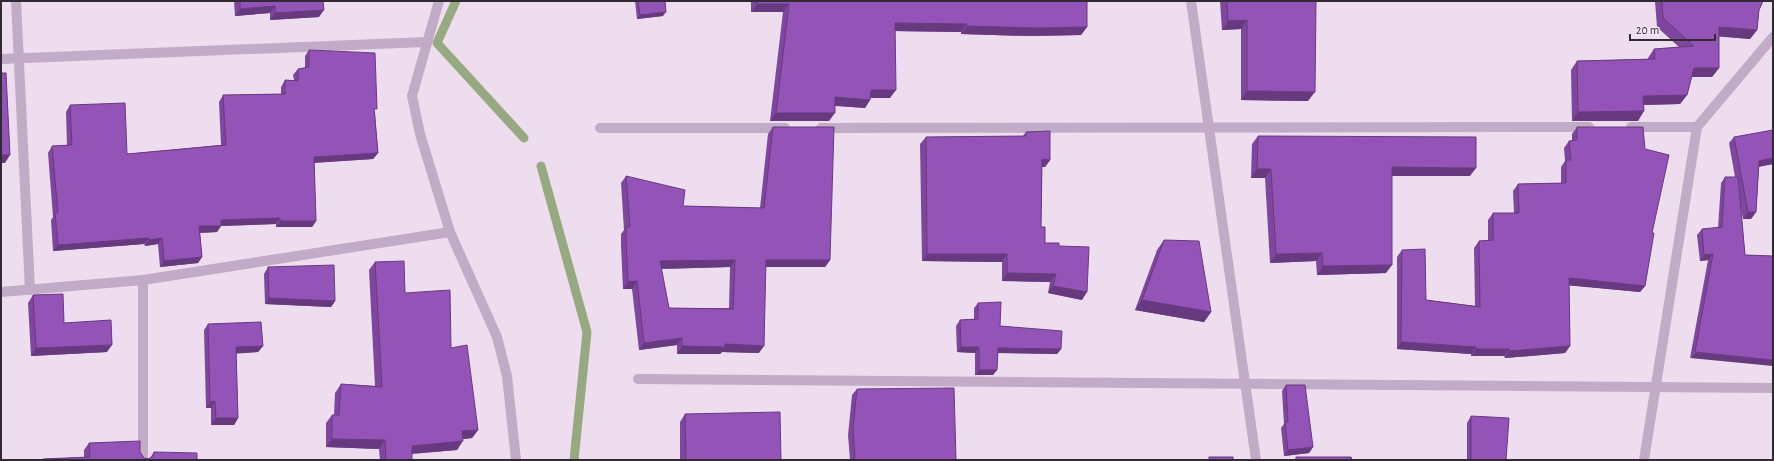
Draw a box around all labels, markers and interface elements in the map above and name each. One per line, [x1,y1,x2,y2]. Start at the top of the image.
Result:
scale bar [1630,16,1715,42]
text: 20 m [1636,24,1659,36]

